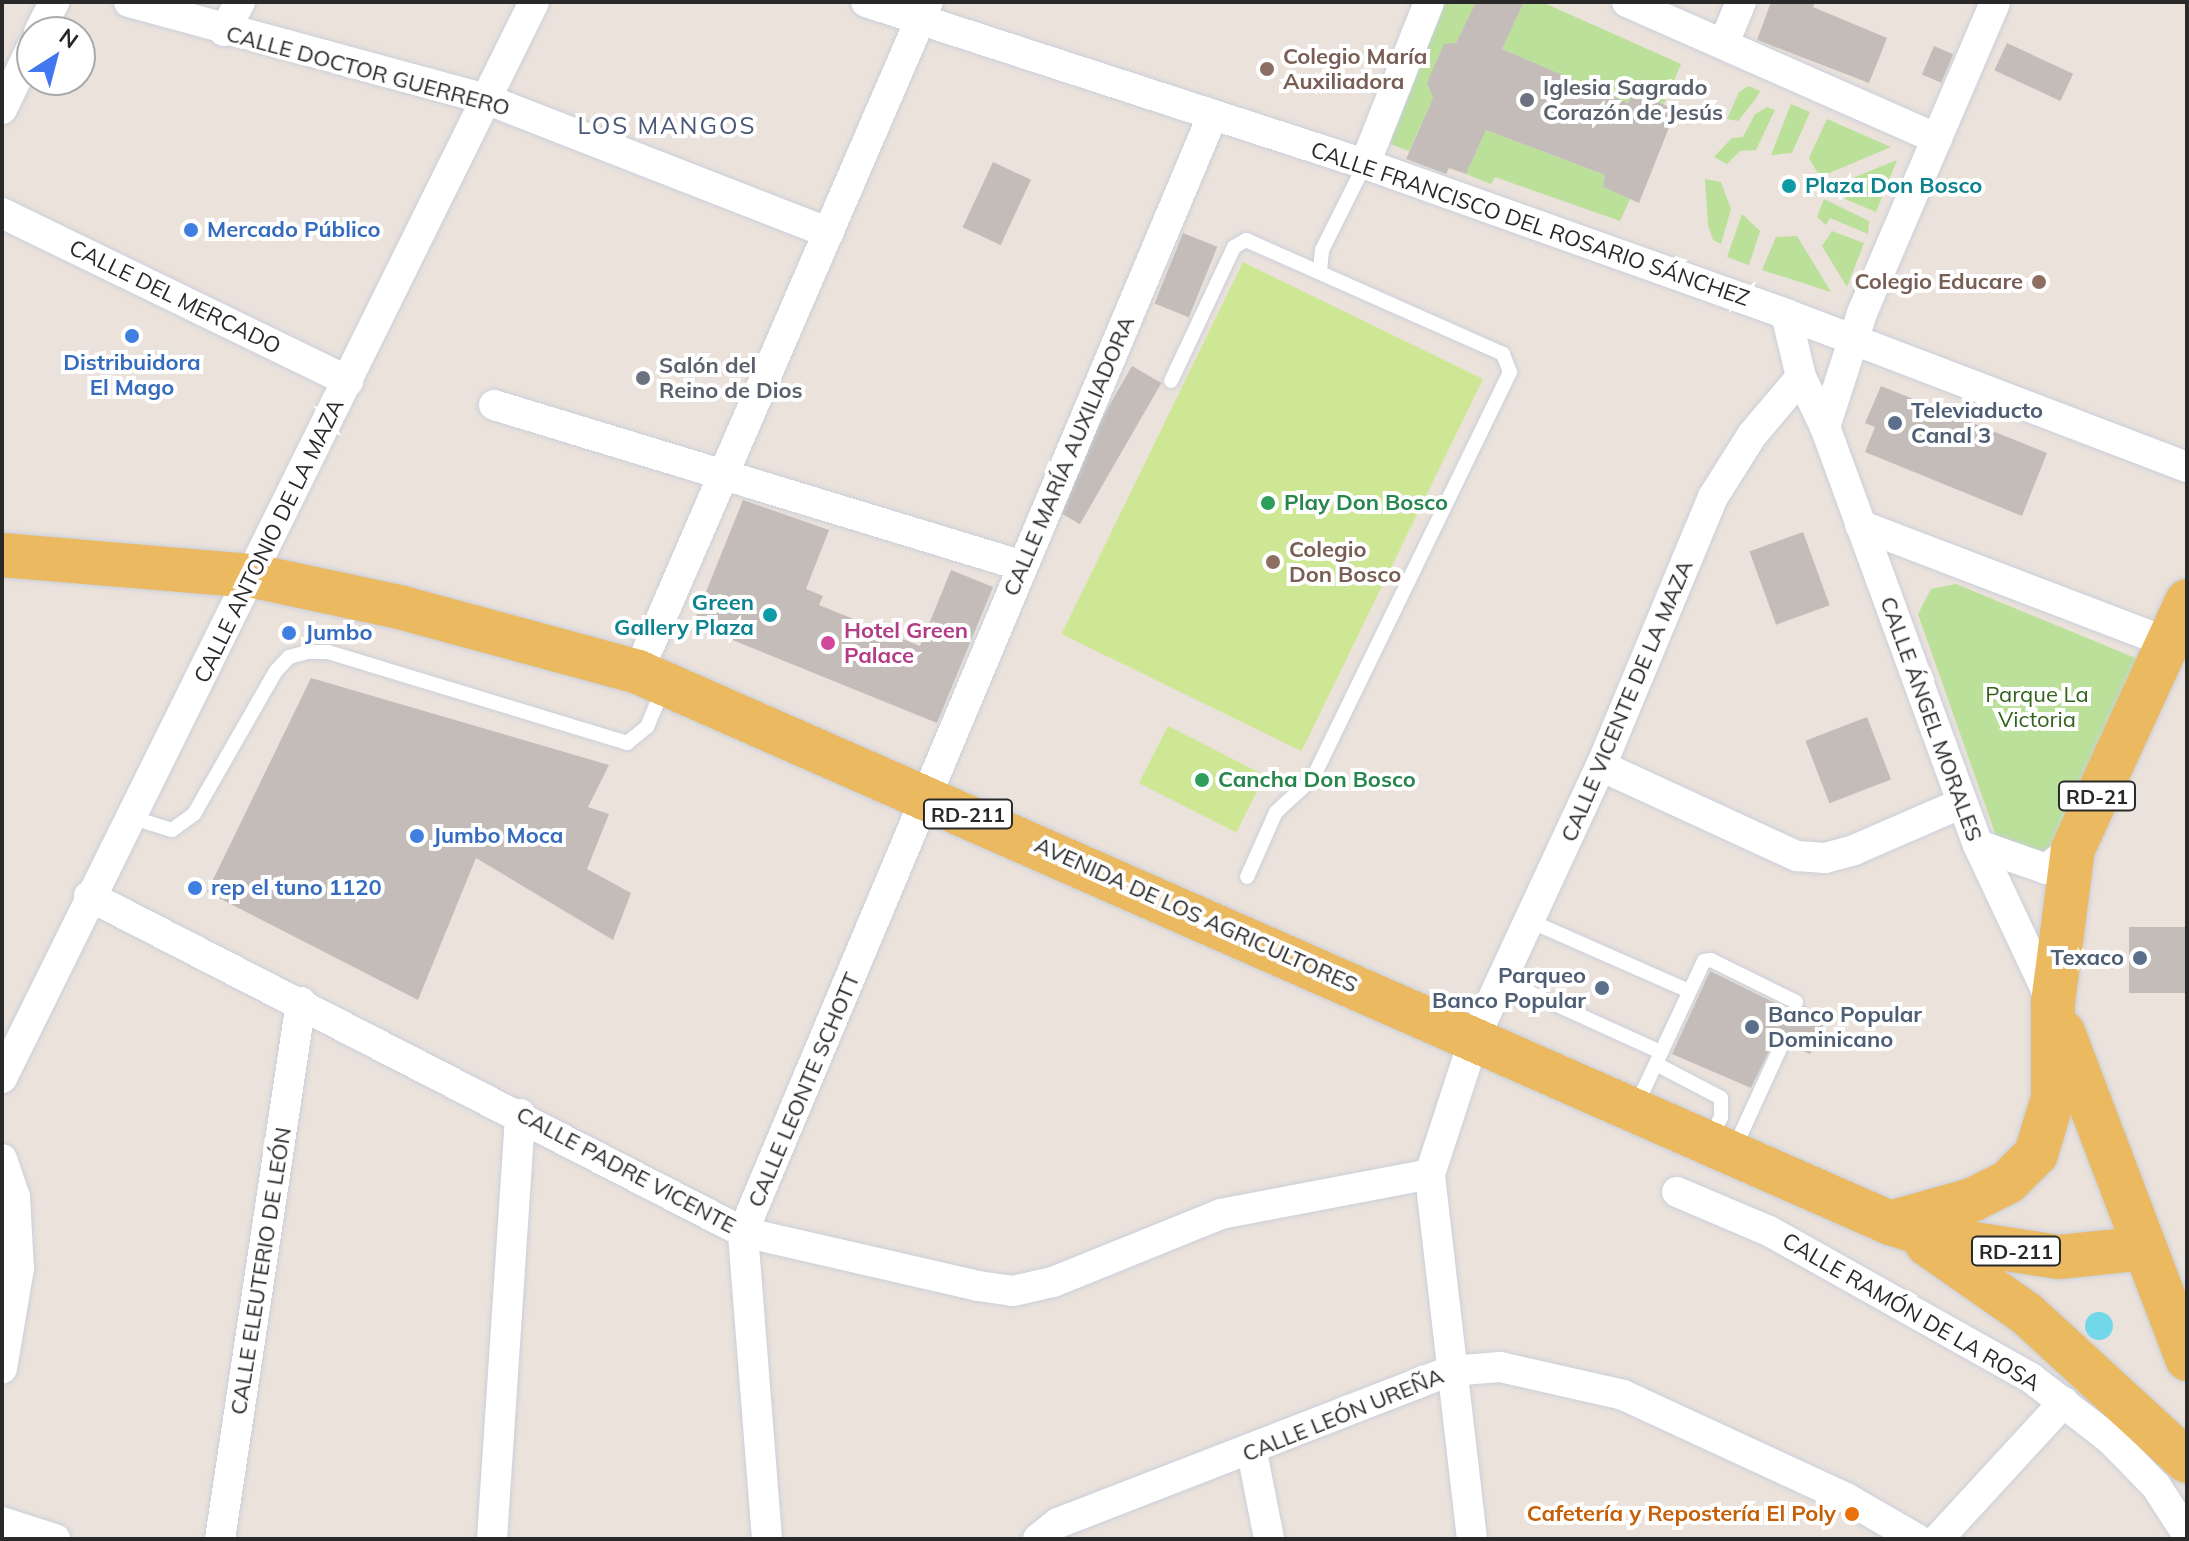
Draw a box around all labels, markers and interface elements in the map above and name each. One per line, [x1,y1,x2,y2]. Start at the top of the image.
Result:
north arrow [16,16,96,96]
street label: CALLE DOCTOR GUERRERO [223,20,513,122]
text: N [54,22,84,54]
place label: Colegio María Auxiliadora [1283,43,1427,94]
marker: Colegio María Auxiliadora [1258,60,1276,78]
place label: Iglesia Sagrado Corazón de Jesús [1543,74,1723,126]
marker: Iglesia Sagrado Corazón de Jesús [1518,91,1536,109]
district label: LOS MANGOS [577,112,757,140]
street label: CALLE FRANCISCO DEL ROSARIO SÁNCHEZ [1307,136,1753,312]
place label: Plaza Don Bosco [1805,173,1982,199]
marker: Plaza Don Bosco [1780,177,1798,195]
place label: Mercado Público [207,217,381,243]
marker: Mercado Público [182,221,200,239]
street label: CALLE DEL MERCADO [65,234,285,360]
place label: Colegio Educare [1854,269,2023,295]
marker: Colegio Educare [2030,273,2048,291]
street label: CALLE MARÍA AUXILIADORA [998,312,1140,600]
marker: Distribuidora El Mago [123,327,141,345]
place label: Distribuidora El Mago [63,349,201,400]
place label: Salón del Reino de Dios [659,352,803,404]
marker: Salón del Reino de Dios [634,369,652,387]
street label: CALLE ANTONIO DE LA MAZA [189,395,349,687]
place label: Televiaducto Canal 3 [1911,397,2043,448]
marker: Televiaducto Canal 3 [1886,414,1904,432]
place label: Play Don Bosco [1284,490,1448,516]
marker: Play Don Bosco [1259,494,1277,512]
place label: Colegio Don Bosco [1289,536,1401,588]
marker: Colegio Don Bosco [1264,553,1282,571]
street label: CALLE VICENTE DE LA MAZA [1556,556,1698,846]
place label: Green Gallery Plaza [614,589,754,640]
street label: CALLE ÁNGEL MORALES [1874,593,1988,845]
marker: Green Gallery Plaza [761,606,779,624]
place label: Hotel Green Palace [844,617,968,668]
place label: Jumbo [305,620,373,646]
marker: Jumbo [280,624,298,642]
marker: Hotel Green Palace [819,634,837,652]
park label: Parque La Victoria [1985,681,2089,732]
place label: Cancha Don Bosco [1218,767,1416,793]
marker: Cancha Don Bosco [1193,771,1211,789]
road number: RD-21 [2057,780,2137,812]
road number: RD-211 [922,798,1014,830]
place label: Jumbo Moca [433,823,563,849]
marker: Jumbo Moca [408,827,426,845]
street label: AVENIDA DE LOS AGRICULTORES [1031,832,1361,998]
place label: rep el tuno 1120 [211,875,382,901]
marker: rep el tuno 1120 [186,879,204,897]
place label: Texaco [2051,945,2124,971]
marker: Texaco [2131,949,2149,967]
place label: Parqueo Banco Popular [1432,962,1586,1014]
street label: CALLE LEONTE SCHOTT [743,969,865,1211]
marker: Parqueo Banco Popular [1593,979,1611,997]
place label: Banco Popular Dominicano [1768,1001,1922,1052]
marker: Banco Popular Dominicano [1743,1018,1761,1036]
street label: CALLE PADRE VICENTE [512,1101,740,1239]
street label: CALLE ELEUTERIO DE LEÓN [225,1125,297,1417]
street label: CALLE RAMÓN DE LA ROSA [1777,1227,2045,1397]
road number: RD-211 [1970,1235,2062,1267]
street label: CALLE LEÓN UREÑA [1239,1363,1447,1467]
place label: Cafetería y Repostería El Poly [1527,1501,1836,1527]
marker: Cafetería y Repostería El Poly [1843,1505,1861,1523]

